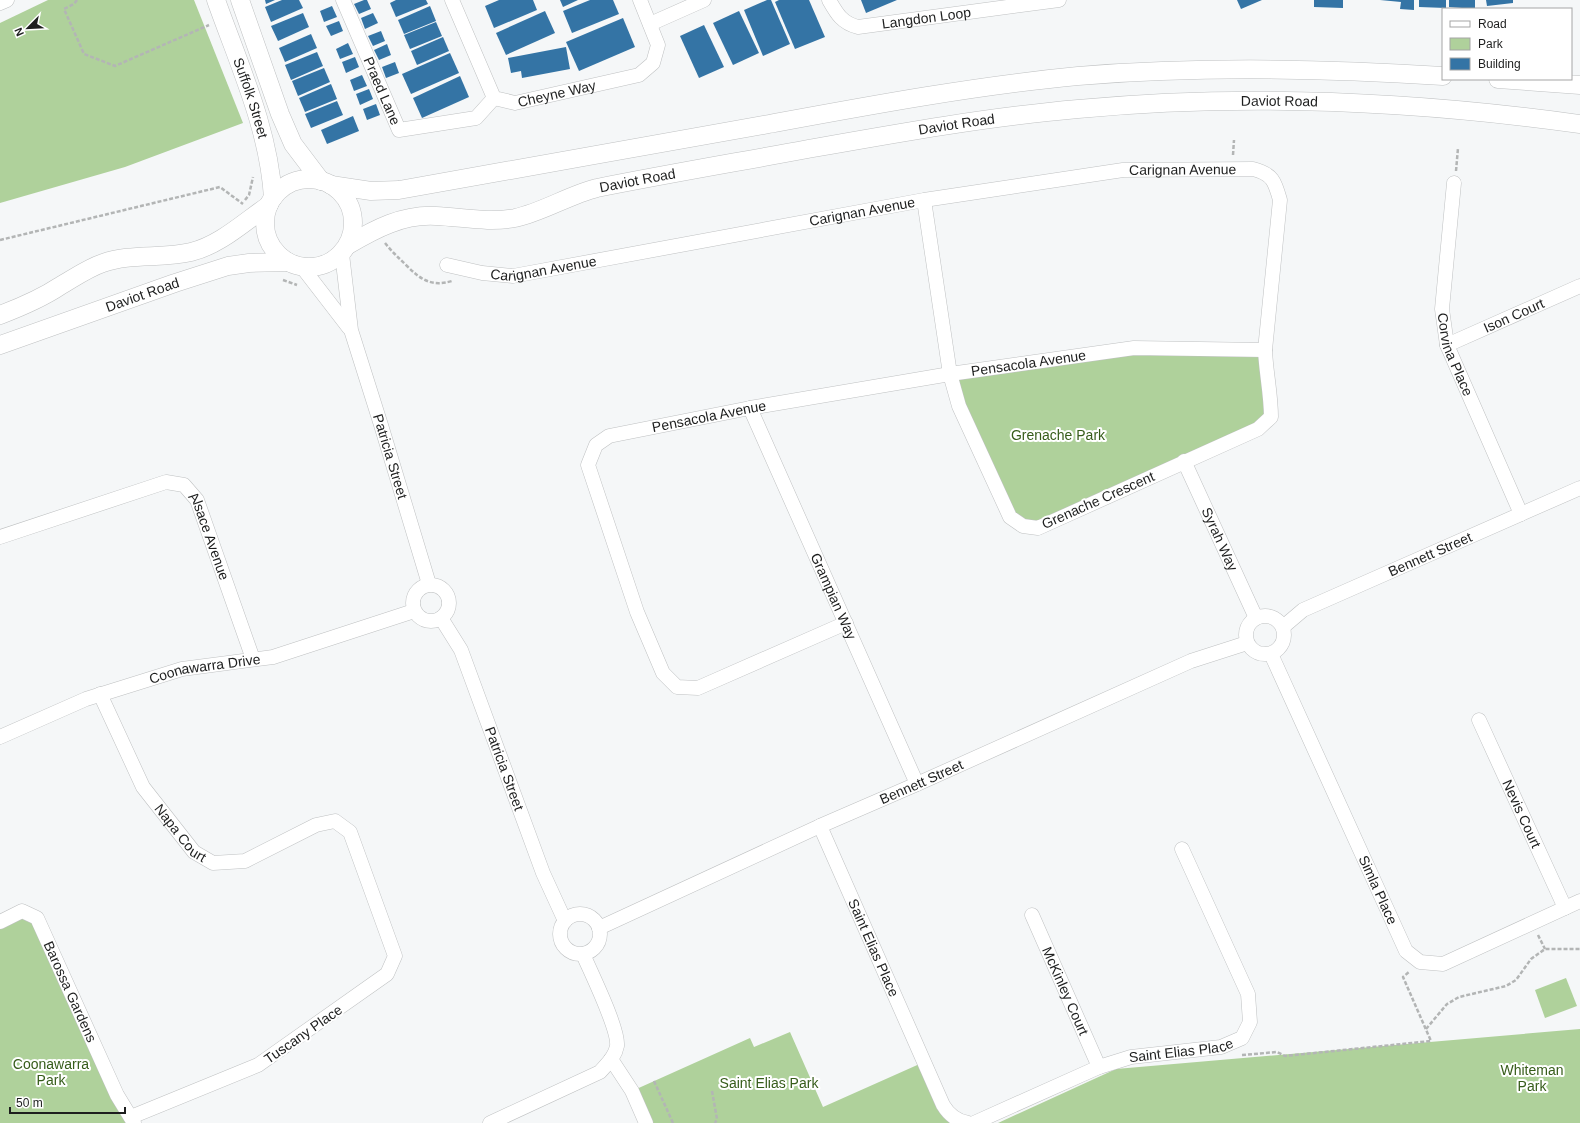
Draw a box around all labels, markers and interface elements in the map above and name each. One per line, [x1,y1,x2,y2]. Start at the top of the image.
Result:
street label: Langdon Loop [881,4,972,32]
north arrow [8,8,48,48]
legend [1442,8,1572,80]
text: Road [1478,17,1507,31]
text: N [12,26,26,38]
text: Park [1478,37,1504,51]
street label: Praed Lane [360,54,404,128]
street label: Suffolk Street [230,55,271,140]
text: Building [1478,57,1521,71]
street label: Cheyne Way [516,77,597,110]
street label: Daviot Road [1241,93,1318,109]
street label: Daviot Road [917,110,996,138]
street label: Carignan Avenue [1129,161,1237,178]
street label: Daviot Road [598,165,677,195]
street label: Carignan Avenue [808,194,916,229]
street label: Carignan Avenue [490,253,598,284]
street label: Daviot Road [103,274,181,315]
street label: Ison Court [1481,295,1547,336]
street label: Corvina Place [1435,312,1476,399]
street label: Pensacola Avenue [970,347,1087,379]
street label: Pensacola Avenue [651,397,767,435]
street label: Patricia Street [370,412,411,501]
park label: Grenache Park [1011,427,1106,443]
street label: Grenache Crescent [1039,468,1157,532]
street label: Alsace Avenue [186,489,233,582]
street label: Syrah Way [1198,505,1241,573]
street label: Bennett Street [1386,529,1474,579]
street label: Grampian Way [807,551,860,642]
street label: Coonawarra Drive [147,651,261,687]
street label: Patricia Street [482,724,527,813]
street label: Bennett Street [877,756,966,807]
street label: Nevis Court [1499,777,1544,850]
street label: Napa Court [151,801,209,865]
street label: Simla Place [1356,853,1401,927]
street label: Saint Elias Place [845,896,902,999]
street label: Barossa Gardens [41,939,100,1045]
street label: McKinley Court [1039,944,1092,1038]
street label: Tuscany Place [261,1001,345,1067]
street label: Saint Elias Place [1128,1035,1236,1065]
park label: Coonawarra Park [13,1056,89,1088]
park label: Whiteman Park [1500,1062,1564,1094]
park label: Saint Elias Park [720,1075,819,1091]
scale bar [10,1089,125,1115]
text: 50 m [16,1096,43,1110]

